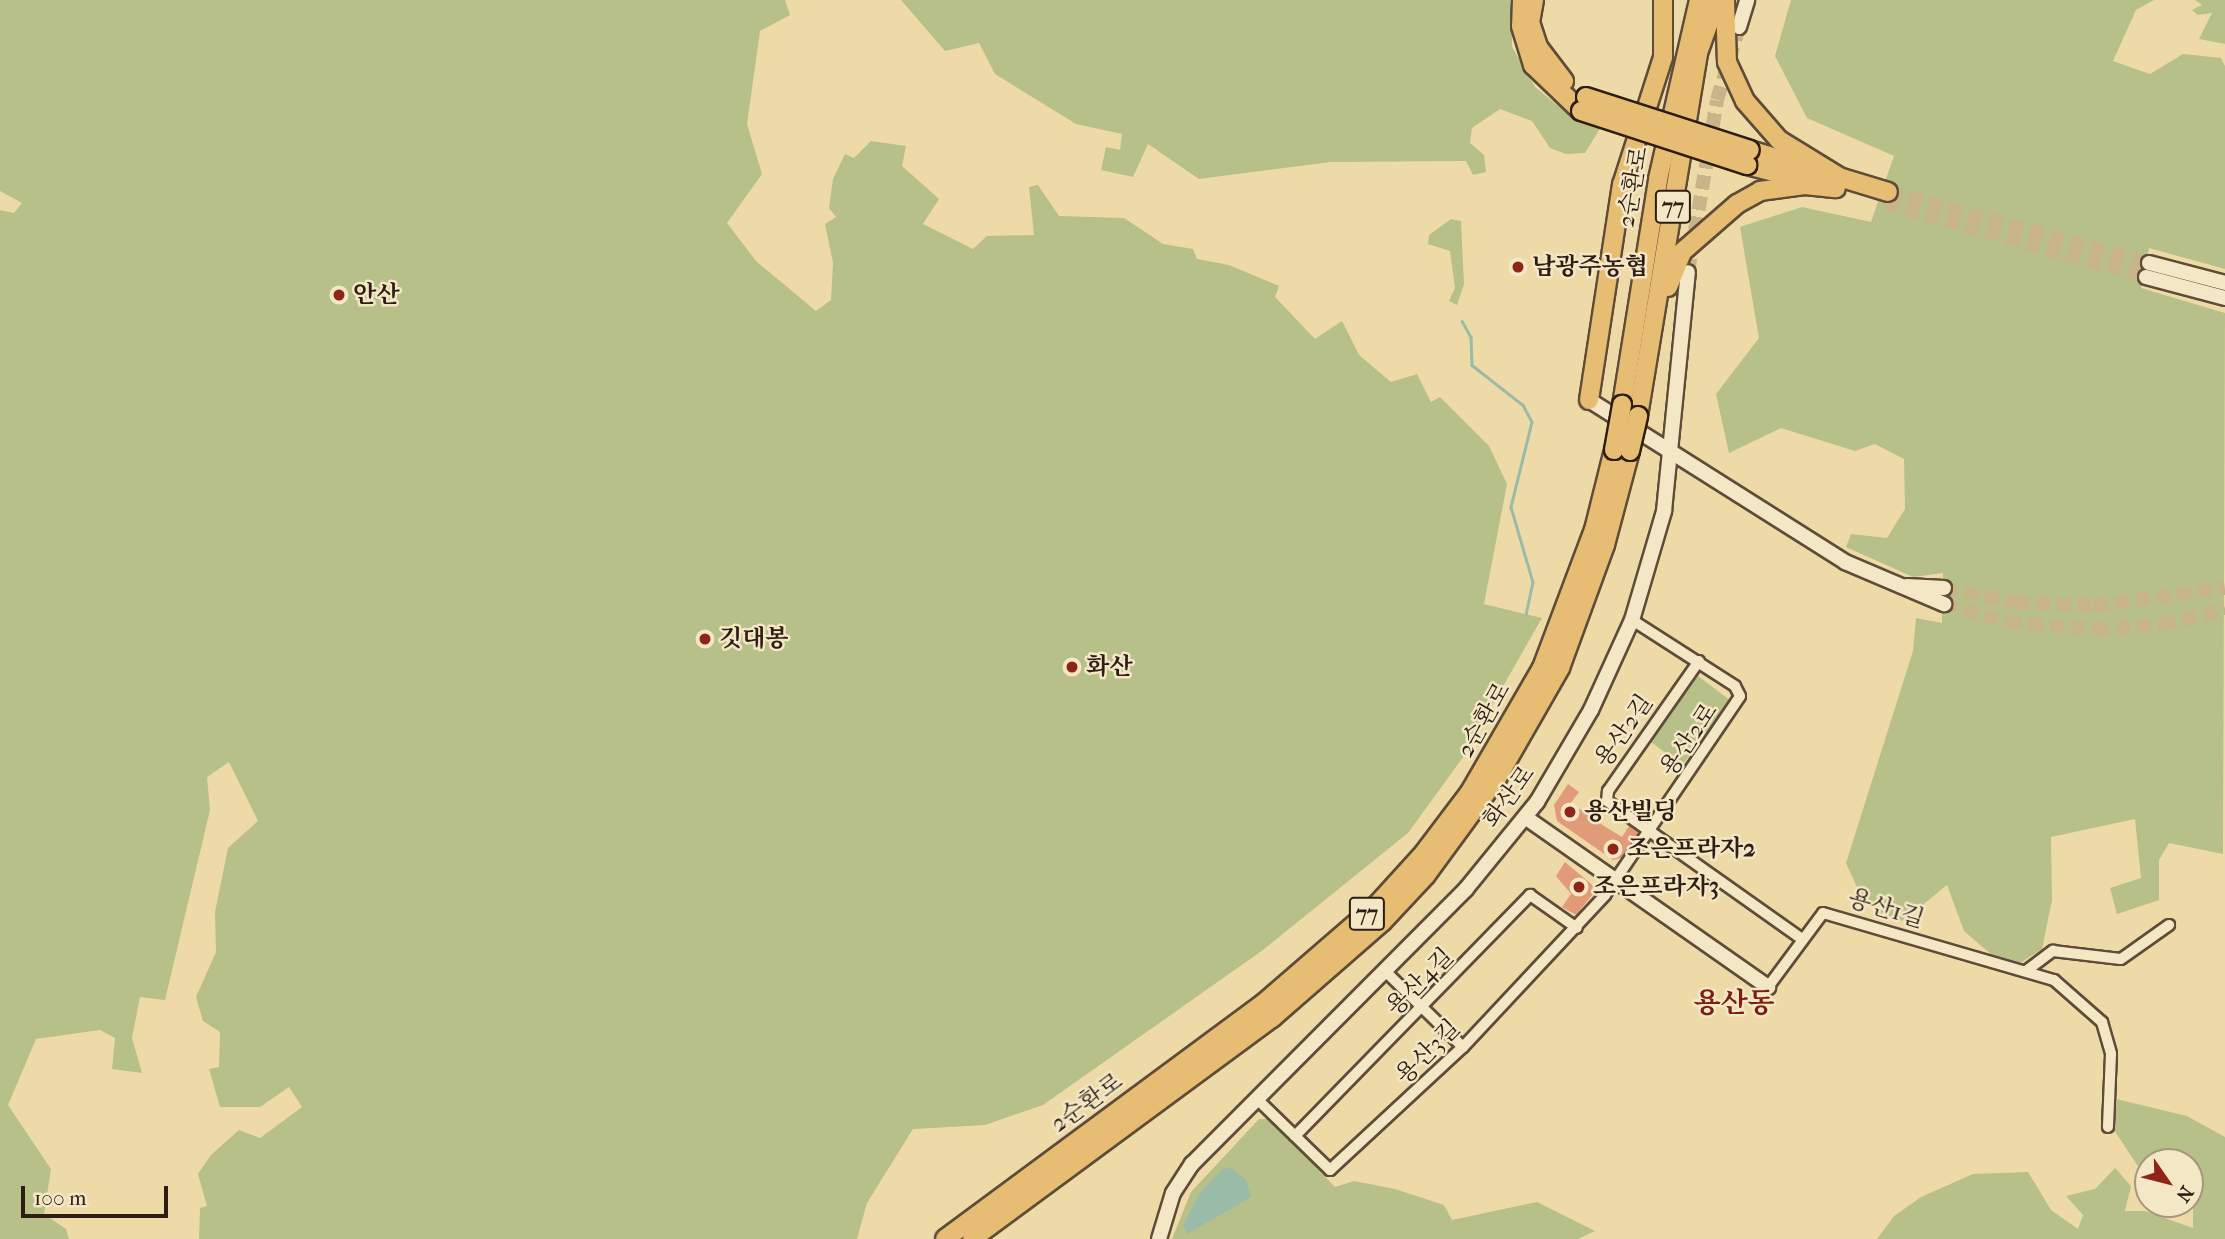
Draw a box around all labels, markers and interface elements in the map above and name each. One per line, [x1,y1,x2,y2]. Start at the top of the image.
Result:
street label: 2순환로 [1612,144,1654,230]
road number: 77 [1654,188,1692,227]
place label: 남광주농협 [1532,253,1648,281]
marker: 남광주농협 [1510,259,1526,275]
place label: 안산 [353,281,399,309]
marker: 안산 [331,287,347,303]
place label: 깃대봉 [719,625,789,653]
marker: 깃대봉 [697,631,713,647]
place label: 화산 [1086,653,1132,681]
marker: 화산 [1064,659,1080,675]
street label: 2순환로 [1451,677,1517,763]
street label: 용산2길 [1589,689,1659,773]
street label: 용산2로 [1654,698,1724,782]
street label: 화산로 [1477,760,1541,834]
place label: 용산빌딩 [1584,798,1677,826]
marker: 용산빌딩 [1562,804,1578,820]
place label: 조은프라자2 [1627,835,1755,863]
marker: 조은프라자2 [1605,841,1621,857]
place label: 조은프라자3 [1593,873,1719,901]
marker: 조은프라자3 [1571,879,1587,895]
street label: 용산1길 [1844,884,1928,934]
road number: 77 [1348,894,1386,934]
street label: 용산4길 [1380,942,1460,1022]
district label: 용산동 [1693,986,1775,1020]
street label: 용산3길 [1390,1014,1466,1090]
street label: 2순환로 [1045,1067,1129,1139]
north arrow [2134,1148,2204,1218]
scale bar [24,1172,172,1216]
text: N [2171,1182,2198,1206]
text: 100 m [34,1186,87,1210]

